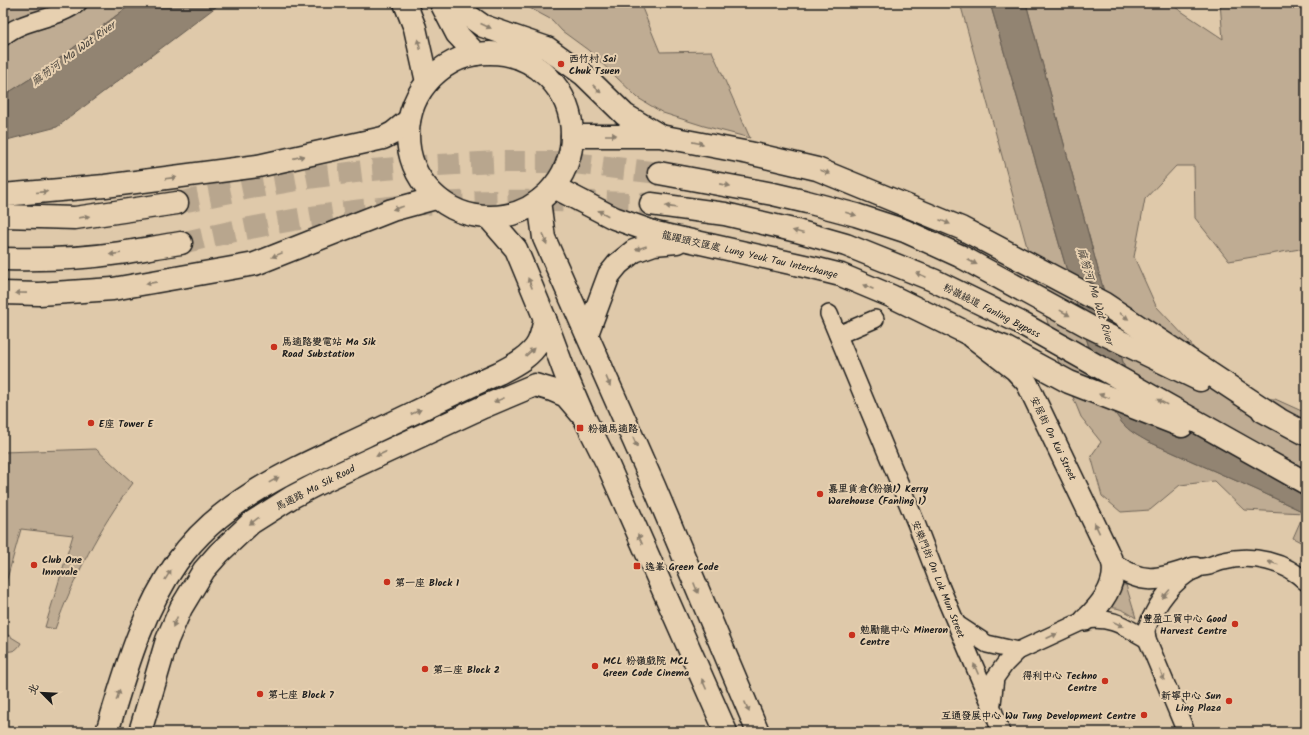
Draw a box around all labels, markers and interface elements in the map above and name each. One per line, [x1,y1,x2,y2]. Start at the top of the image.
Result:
water label: 麻笏河 Ma Wat River [28,16,121,91]
one-way arrow [480,24,492,30]
one-way arrow [415,37,421,50]
place label: 西竹村 Sai Chuk Tsuen [569,51,620,79]
marker: 西竹村 Sai Chuk Tsuen [556,59,566,69]
one-way arrow [592,84,602,93]
one-way arrow [605,132,618,138]
one-way arrow [692,140,704,146]
one-way arrow [293,153,305,159]
one-way arrow [819,169,830,175]
one-way arrow [165,174,177,181]
one-way arrow [719,182,731,188]
one-way arrow [36,188,48,195]
one-way arrow [665,204,677,210]
one-way arrow [392,205,404,211]
one-way arrow [597,210,609,216]
one-way arrow [846,211,858,217]
one-way arrow [78,214,90,220]
one-way arrow [939,218,951,225]
street label: 龍躍頭交匯處 Lung Yeuk Tau Interchange [660,227,840,283]
one-way arrow [792,229,804,235]
one-way arrow [543,234,549,246]
one-way arrow [635,245,647,251]
water label: 麻笏河 Ma Wat River [1072,246,1119,349]
one-way arrow [109,251,121,257]
one-way arrow [271,253,283,259]
one-way arrow [966,259,977,266]
one-way arrow [914,271,926,277]
one-way arrow [526,277,532,289]
street label: 粉嶺繞道 Fanling Bypass [940,279,1044,343]
one-way arrow [144,280,157,286]
one-way arrow [862,283,874,289]
one-way arrow [14,290,27,296]
one-way arrow [1059,310,1070,316]
one-way arrow [1118,313,1130,320]
place label: 馬適路變電站 Ma Sik Road Substation [282,334,376,362]
marker: 馬適路變電站 Ma Sik Road Substation [269,342,279,352]
one-way arrow [525,347,535,357]
one-way arrow [605,376,611,388]
one-way arrow [1098,393,1110,399]
street label: 安居街 On Kui Street [1026,394,1081,483]
one-way arrow [494,397,505,403]
one-way arrow [1156,399,1168,406]
one-way arrow [411,409,422,415]
place label: E座 Tower E [99,416,154,432]
marker: E座 Tower E [86,418,96,428]
place label: 粉嶺馬適路 [588,421,638,437]
marker: 粉嶺馬適路 [575,423,585,433]
one-way arrow [632,437,638,449]
one-way arrow [375,451,387,457]
street label: 馬適路 Ma Sik Road [273,461,359,515]
one-way arrow [268,476,280,483]
place label: 嘉里貨倉(粉嶺1) Kerry Warehouse (Fanling 1) [828,481,929,509]
marker: 嘉里貨倉(粉嶺1) Kerry Warehouse (Fanling 1) [815,489,825,499]
one-way arrow [248,517,259,525]
street label: 安樂門街 On Lok Mun Street [907,518,969,641]
one-way arrow [1094,523,1100,534]
one-way arrow [637,533,643,545]
place label: Club One Innovale [42,552,82,580]
place label: 逸峯 Green Code [645,559,719,575]
one-way arrow [1266,559,1278,565]
marker: Club One Innovale [29,560,39,570]
marker: 逸峯 Green Code [632,561,642,571]
one-way arrow [164,570,172,580]
place label: 第一座 Block 1 [395,575,459,591]
marker: 第一座 Block 1 [382,577,392,587]
one-way arrow [694,582,700,594]
one-way arrow [1162,589,1171,598]
place label: 豐盈工貿中心 Good Harvest Centre [1143,611,1228,639]
one-way arrow [172,617,178,628]
marker: 豐盈工貿中心 Good Harvest Centre [1230,619,1240,629]
one-way arrow [1112,621,1123,627]
place label: 勉勵龍中心 Mineron Centre [860,622,949,650]
marker: 勉勵龍中心 Mineron Centre [847,630,857,640]
one-way arrow [1046,633,1057,639]
place label: MCL 粉嶺戲院 MCL Green Code Cinema [603,653,689,681]
marker: MCL 粉嶺戲院 MCL Green Code Cinema [590,661,600,671]
place label: 第二座 Block 2 [433,662,500,678]
one-way arrow [973,663,980,675]
marker: 第二座 Block 2 [420,664,430,674]
place label: 得利中心 Techno Centre [1022,668,1097,696]
one-way arrow [1159,670,1165,681]
north arrow [22,673,62,713]
marker: 得利中心 Techno Centre [1100,676,1110,686]
one-way arrow [701,677,707,689]
text: 北 [23,681,44,698]
place label: 第七座 Block 7 [268,687,334,703]
one-way arrow [115,688,121,700]
place label: 新寧中心 Sun Ling Plaza [1161,688,1221,716]
marker: 第七座 Block 7 [255,689,265,699]
marker: 新寧中心 Sun Ling Plaza [1224,696,1234,706]
one-way arrow [744,702,750,713]
place label: 互通發展中心 Wu Tung Development Centre [941,708,1136,724]
marker: 互通發展中心 Wu Tung Development Centre [1139,710,1149,720]

